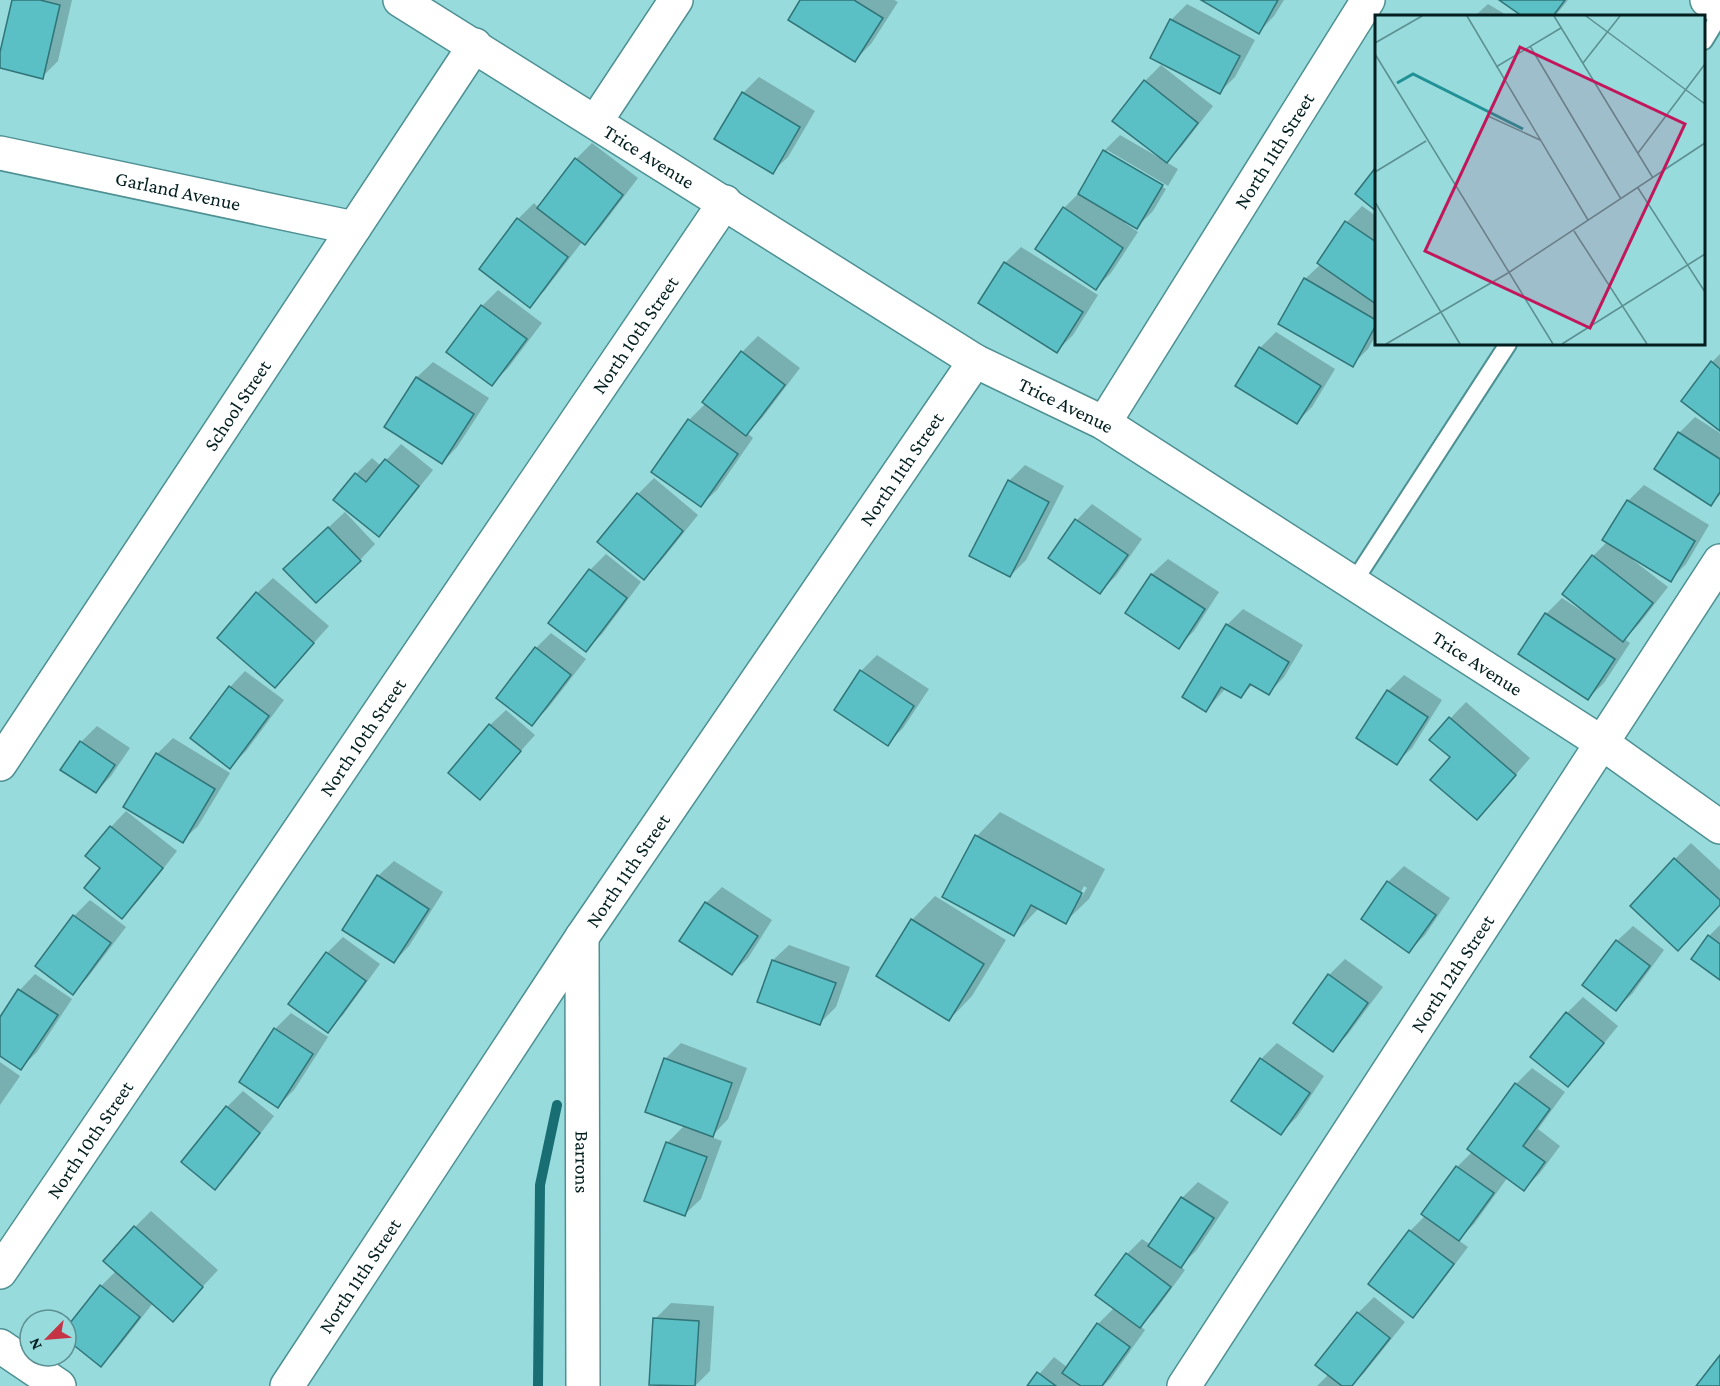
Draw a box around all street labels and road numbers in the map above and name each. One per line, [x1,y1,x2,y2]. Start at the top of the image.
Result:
street label: North 11th Street [1230,88,1319,213]
street label: Trice Avenue [600,120,699,193]
street label: Garland Avenue [113,167,243,215]
street label: North 10th Street [587,272,683,398]
street label: School Street [199,355,275,455]
street label: Trice Avenue [1015,373,1118,437]
street label: North 11th Street [855,408,948,530]
street label: Trice Avenue [1428,626,1527,700]
street label: North 10th Street [315,674,410,800]
street label: North 11th Street [581,809,674,931]
street label: North 12th Street [1406,910,1498,1036]
street label: North 10th Street [42,1076,138,1202]
street label: Barrons [571,1131,594,1193]
street label: North 11th Street [314,1214,405,1337]

